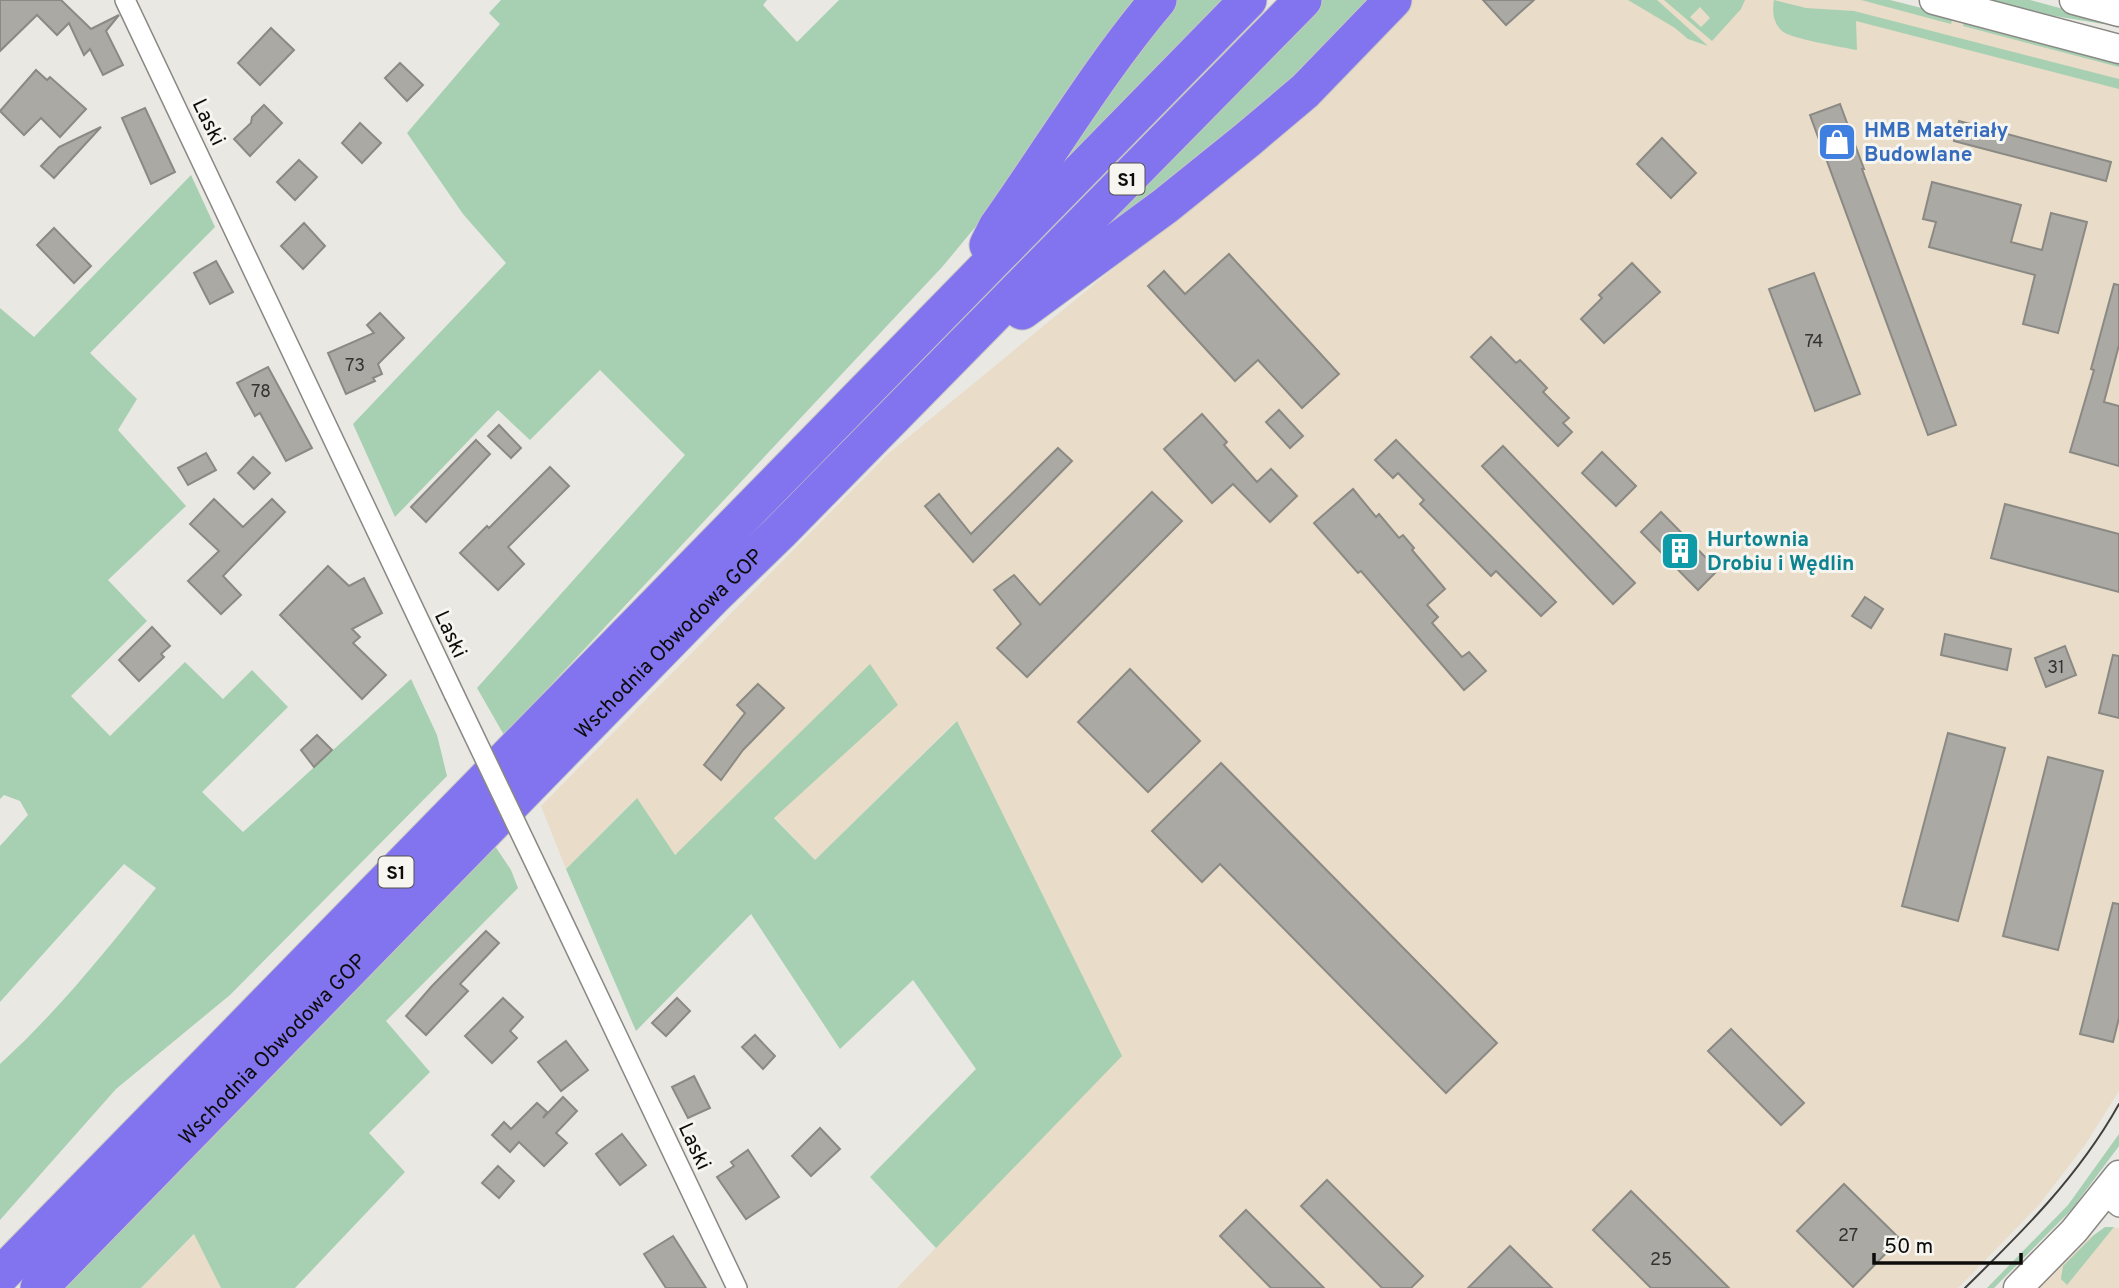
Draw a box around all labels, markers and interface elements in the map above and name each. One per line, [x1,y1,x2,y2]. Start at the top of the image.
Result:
street label: Laski [185,95,231,151]
place label: HMB Materiały Budowlane [1864,118,2008,169]
shop icon: HMB Materiały Budowlane [1816,121,1858,163]
road number: S1 [1110,164,1144,195]
house number: 74 [1805,331,1823,354]
house number: 73 [345,355,365,378]
house number: 78 [251,381,271,404]
place label: Hurtownia Drobiu i Wędlin [1707,527,1855,578]
building icon: Hurtownia Drobiu i Wędlin [1659,530,1701,572]
street label: Wschodnia Obwodowa GOP [570,544,770,746]
street label: Laski [427,607,472,663]
house number: 31 [2047,657,2065,680]
road number: S1 [378,856,414,888]
street label: Wschodnia Obwodowa GOP [174,948,373,1152]
street label: Laski [671,1119,716,1175]
scale bar [1874,1222,2021,1266]
house number: 27 [1838,1225,1858,1248]
text: 50 m [1884,1234,1933,1261]
house number: 25 [1650,1249,1672,1272]

